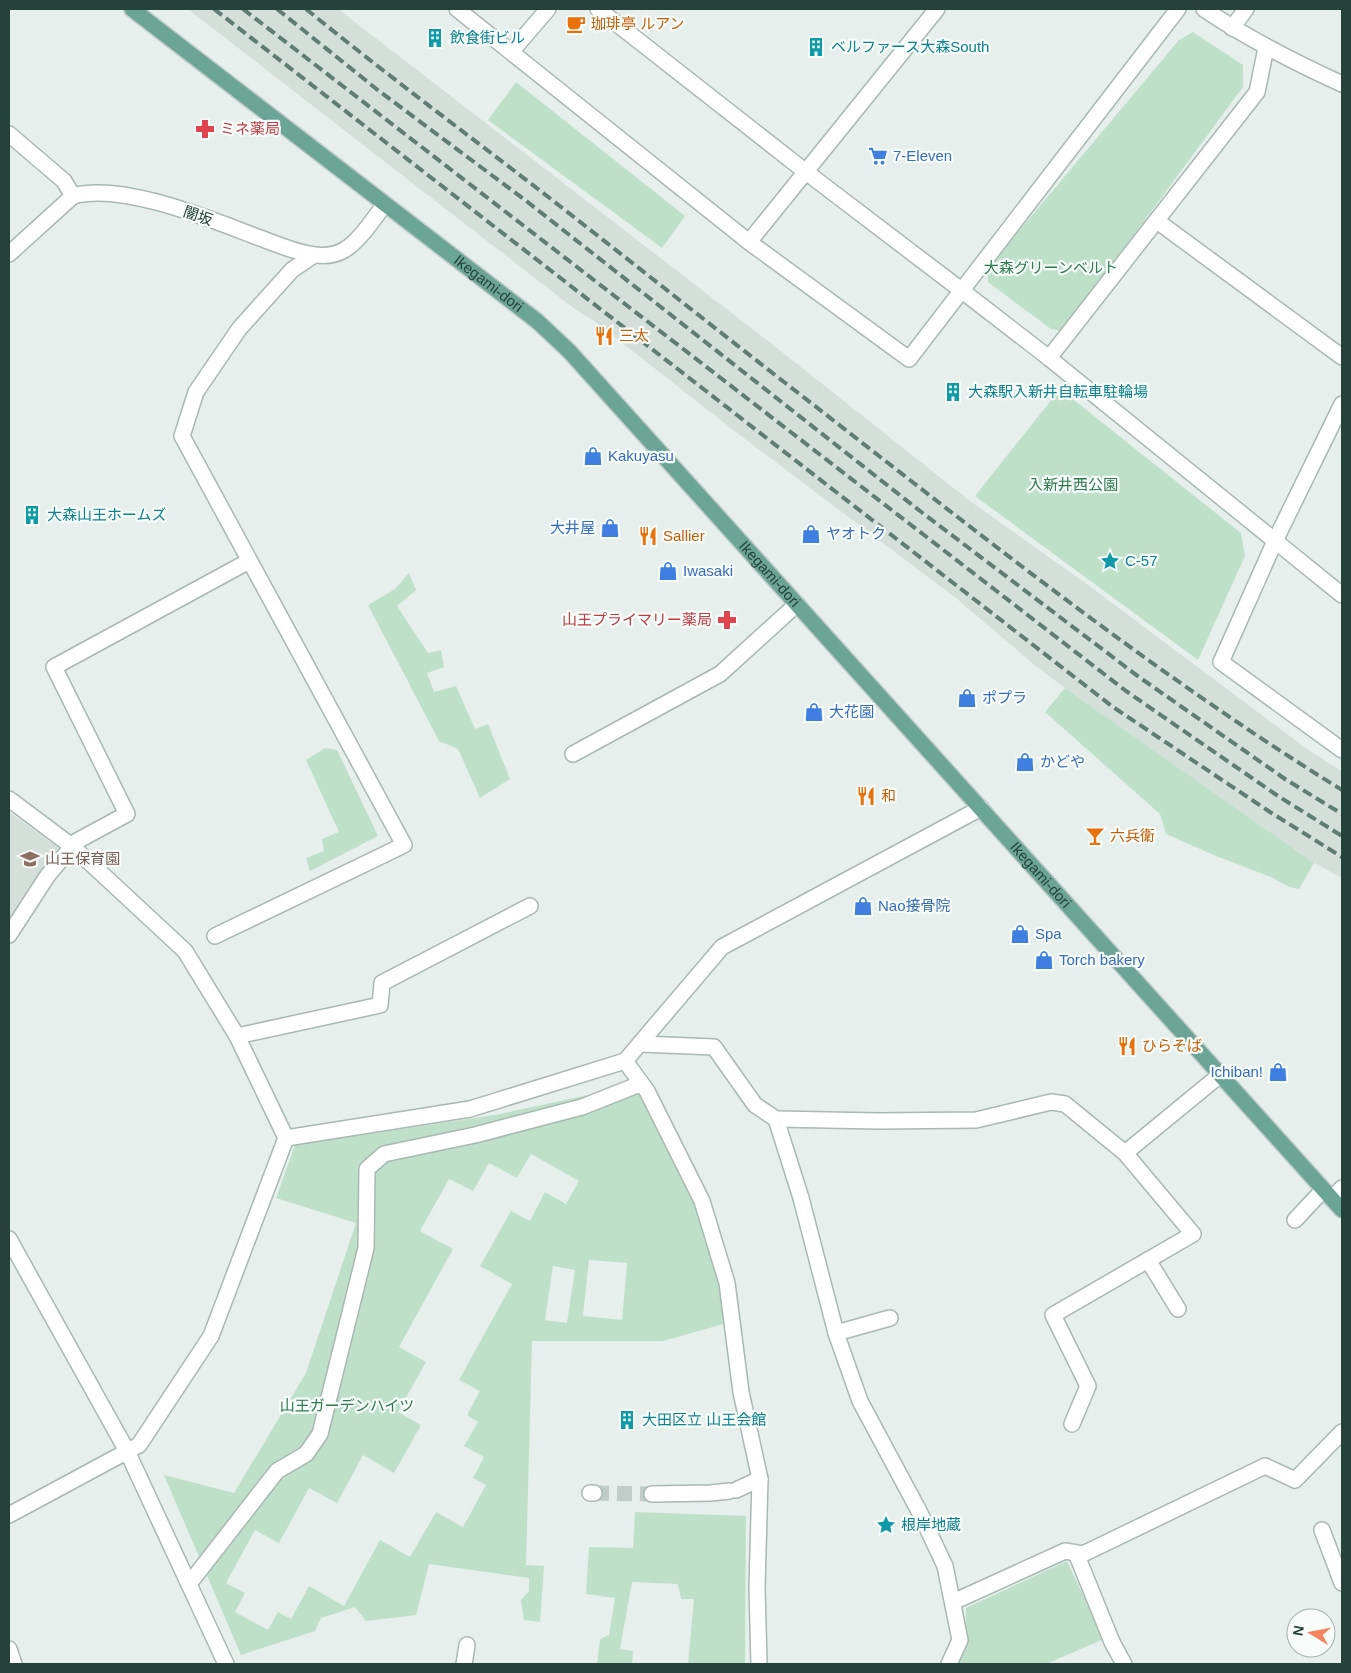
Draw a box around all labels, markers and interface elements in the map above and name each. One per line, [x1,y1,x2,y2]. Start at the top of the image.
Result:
cafe icon: 珈琲亭 ルアン [565,13,587,35]
place label: 珈琲亭 ルアン [591,15,685,32]
building icon: 飲食街ビル [424,27,446,49]
place label: 飲食街ビル [450,29,525,46]
building icon: ベルファース大森South [805,36,827,58]
place label: ベルファース大森South [831,38,989,55]
pharmacy icon: ミネ薬局 [194,118,216,140]
place label: ミネ薬局 [220,120,280,137]
supermarket icon: 7-Eleven [867,145,889,167]
place label: 7-Eleven [893,147,952,164]
street label: 闇坂 [181,203,215,228]
street label: Ikegami-dori [451,251,527,315]
park label: 大森グリーンベルト [984,259,1118,276]
restaurant icon: 三太 [593,325,615,347]
place label: 三太 [619,327,649,344]
building icon: 大森駅入新井自転車駐輪場 [942,381,964,403]
place label: 大森駅入新井自転車駐輪場 [968,383,1148,400]
shop icon: Kakuyasu [582,445,604,467]
place label: Kakuyasu [608,447,674,464]
park label: 入新井西公園 [1028,476,1118,493]
building icon: 大森山王ホームズ [21,504,43,526]
place label: 大森山王ホームズ [47,506,167,523]
shop icon: 大井屋 [599,517,621,539]
place label: 大井屋 [550,519,595,536]
shop icon: ヤオトク [800,523,822,545]
restaurant icon: Sallier [637,525,659,547]
place label: ヤオトク [826,525,886,542]
place label: Sallier [663,527,705,544]
street label: Ikegami-dori [736,537,804,610]
place icon: C-57 [1099,550,1121,572]
place label: C-57 [1125,552,1158,569]
shop icon: Iwasaki [657,560,679,582]
place label: Iwasaki [683,562,733,579]
pharmacy icon: 山王プライマリー薬局 [716,609,738,631]
place label: 山王プライマリー薬局 [562,611,712,628]
shop icon: ポプラ [956,687,978,709]
place label: ポプラ [982,689,1027,706]
shop icon: 大花園 [803,701,825,723]
place label: 大花園 [829,703,874,720]
shop icon: かどや [1014,751,1036,773]
place label: かどや [1040,753,1085,770]
restaurant icon: 和 [855,785,877,807]
place label: 和 [881,787,896,804]
bar icon: 六兵衛 [1084,825,1106,847]
place label: 六兵衛 [1110,827,1155,844]
street label: Ikegami-dori [1007,838,1075,911]
school or university icon: 山王保育園 [19,848,41,870]
place label: 山王保育園 [45,850,120,867]
shop icon: Nao接骨院 [852,895,874,917]
place label: Nao接骨院 [878,897,951,914]
shop icon: Spa [1009,923,1031,945]
place label: Spa [1035,925,1062,942]
shop icon: Torch bakery [1033,949,1055,971]
place label: Torch bakery [1059,951,1145,968]
restaurant icon: ひらそば [1116,1035,1138,1057]
place label: ひらそば [1142,1037,1202,1054]
shop icon: Ichiban! [1267,1061,1289,1083]
place label: Ichiban! [1210,1063,1263,1080]
park label: 山王ガーデンハイツ [280,1397,414,1414]
building icon: 大田区立 山王会館 [616,1409,638,1431]
place label: 大田区立 山王会館 [642,1411,766,1428]
place icon: 根岸地蔵 [875,1514,897,1536]
place label: 根岸地蔵 [901,1516,961,1533]
north arrow [1286,1608,1336,1658]
text: N [1289,1624,1307,1637]

